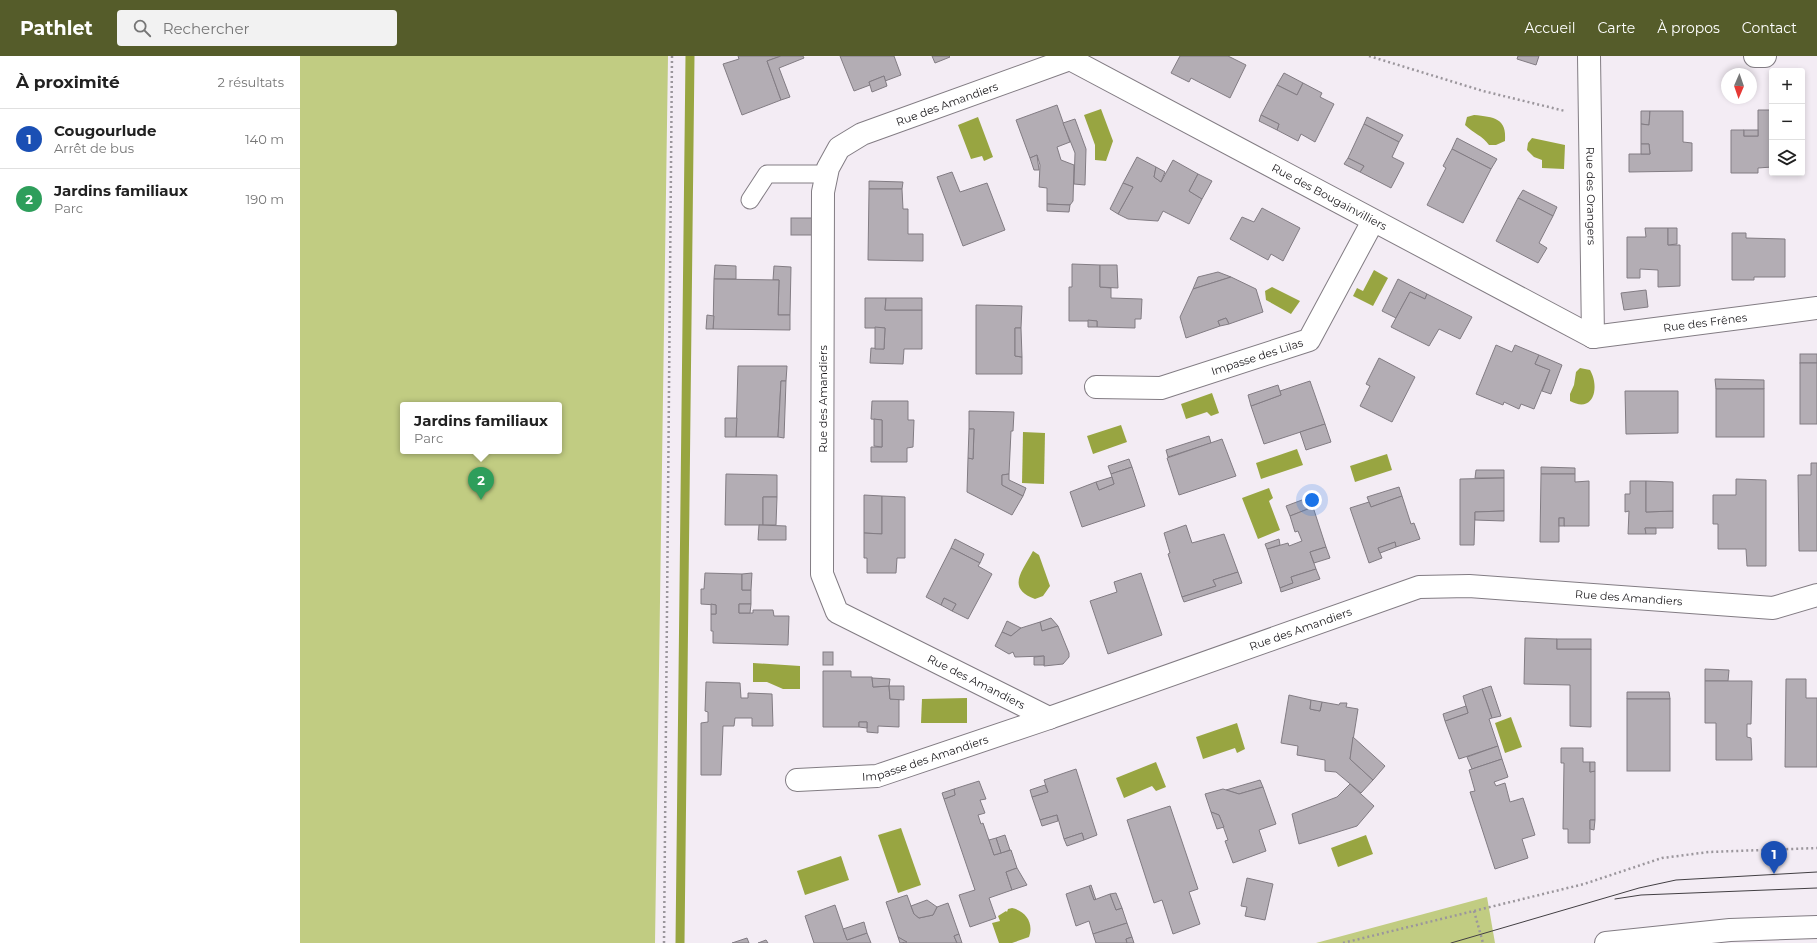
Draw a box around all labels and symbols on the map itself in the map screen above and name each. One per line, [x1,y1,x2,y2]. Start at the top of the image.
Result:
north arrow [1721,68,1757,104]
street label: Rue des Amandiers [894,79,1001,129]
street label: Rue des Orangers [1583,147,1599,246]
street label: Rue des Bougainvilliers [1269,161,1390,234]
street label: Rue des Frênes [1662,310,1749,335]
street label: Impasse des Lilas [1209,335,1305,378]
street label: Rue des Amandiers [816,345,830,453]
pin: 2 [468,467,494,500]
your location [1302,490,1322,510]
street label: Rue des Amandiers [1575,587,1684,608]
street label: Rue des Amandiers [1247,604,1354,654]
street label: Rue des Amandiers [925,651,1028,712]
street label: Impasse des Amandiers [862,732,991,784]
pin: 1 [1761,841,1787,874]

